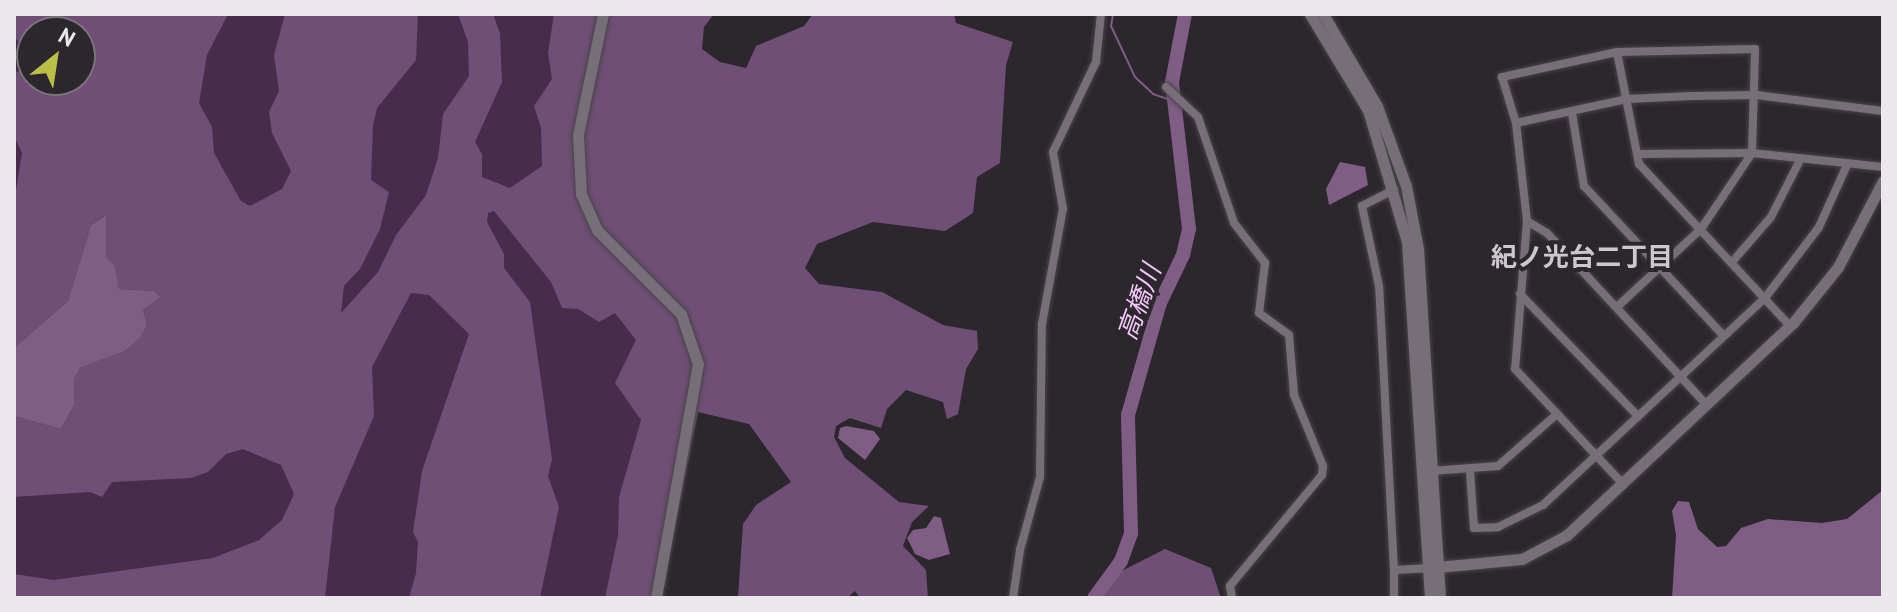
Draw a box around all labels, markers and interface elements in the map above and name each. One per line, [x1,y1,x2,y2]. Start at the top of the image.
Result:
north arrow [16,16,96,96]
text: N [54,21,80,53]
district label: 紀ノ光台二丁目 [1491,241,1673,273]
water label: 高橋川 [1111,260,1167,344]

